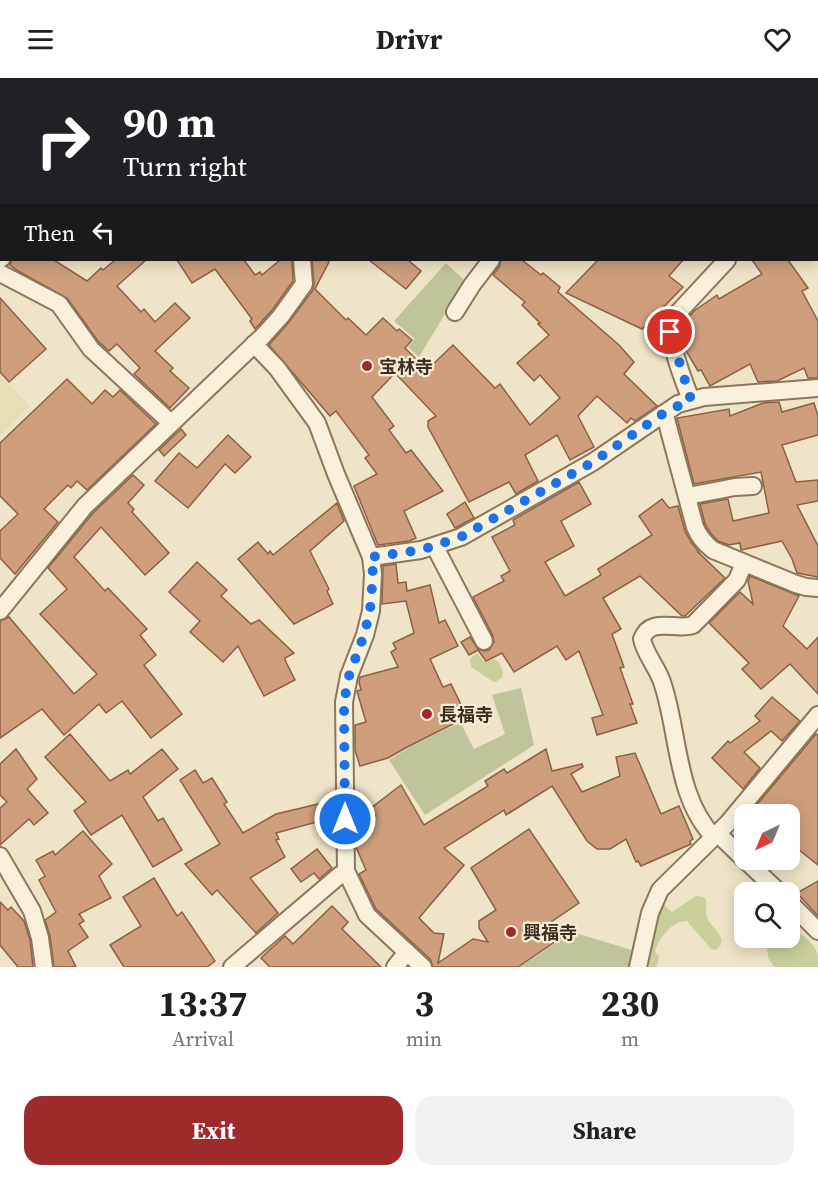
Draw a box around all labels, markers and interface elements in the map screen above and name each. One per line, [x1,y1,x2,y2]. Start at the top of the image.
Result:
text: Drivr [376,21,442,58]
icon: menu [24,23,57,56]
icon: heart [761,23,794,56]
text: 90 m [123,93,216,151]
icon: right [24,102,102,180]
text: Turn right [123,148,247,185]
icon: left [87,216,120,249]
text: Then [24,218,75,248]
pin [644,306,695,357]
icon: arrive [653,315,686,348]
place label: 宝林寺 [379,354,433,379]
marker: 宝林寺 [360,359,374,373]
place label: 長福寺 [439,702,493,727]
marker: 長福寺 [420,707,434,721]
position arrow [313,787,377,851]
north arrow [734,804,800,870]
map controls [734,804,800,948]
button: search [734,882,800,948]
place label: 興福寺 [523,920,577,945]
marker: 興福寺 [504,925,518,939]
text: 13:37 [159,979,247,1028]
text: 3 [414,979,434,1028]
text: 230 [601,979,659,1028]
text: Arrival [172,1025,234,1053]
text: min [406,1025,442,1053]
text: m [621,1025,639,1053]
button: Exit [24,1096,403,1165]
button: Share [415,1096,794,1165]

